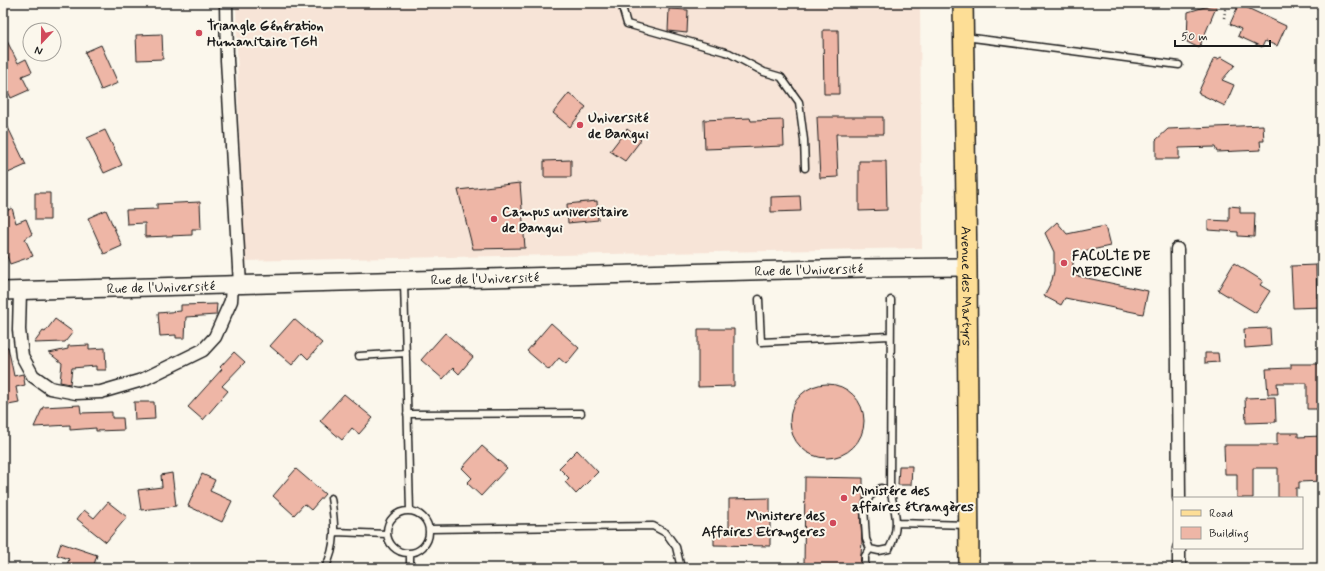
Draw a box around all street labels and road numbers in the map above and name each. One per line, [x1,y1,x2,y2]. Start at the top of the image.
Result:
street label: Avenue des Martyrs [956,226,976,346]
street label: Rue de l'Université [754,260,863,281]
street label: Rue de l'Université [430,269,539,290]
street label: Rue de l'Université [106,277,215,298]

